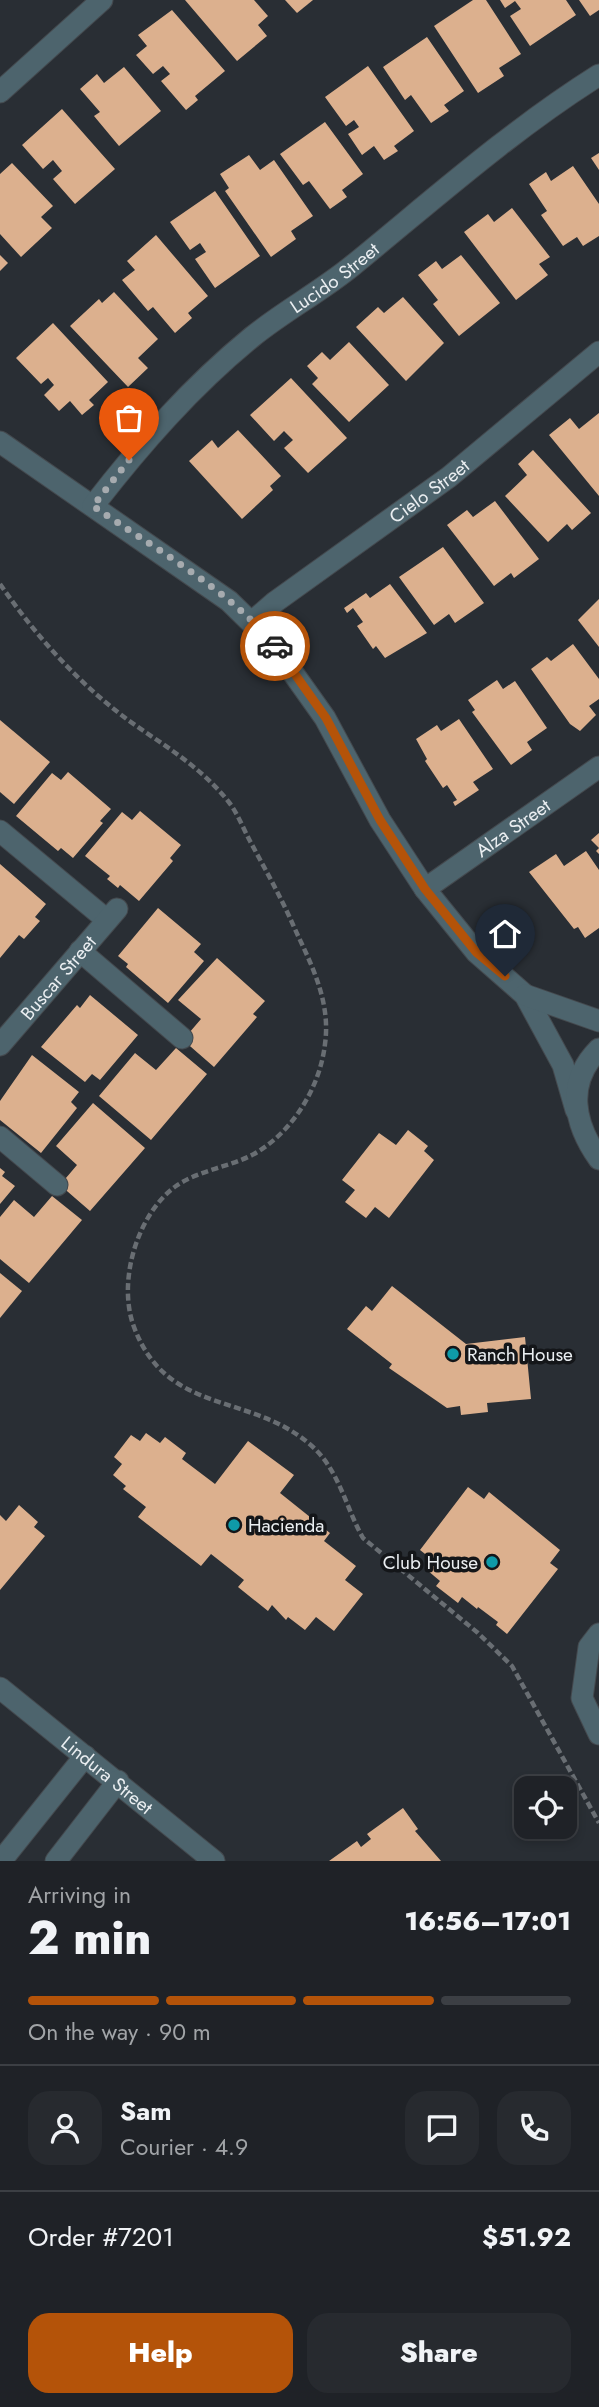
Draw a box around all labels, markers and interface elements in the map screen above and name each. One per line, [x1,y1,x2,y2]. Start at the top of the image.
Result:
street label: Lucido Street [285,236,385,320]
pin [99,388,159,460]
icon: bag [110,399,148,437]
street label: Cielo Street [384,452,476,530]
courier [240,611,310,681]
icon: car [256,627,294,665]
street label: Alza Street [470,792,556,864]
pin [475,904,535,976]
icon: home [486,915,524,953]
street label: Buscar Street [14,929,103,1026]
place label: Ranch House [467,1341,573,1368]
marker: Ranch House [445,1346,461,1362]
place label: Hacienda [248,1512,324,1539]
marker: Hacienda [226,1517,242,1533]
place label: Club House [383,1549,478,1576]
marker: Club House [484,1554,500,1570]
street label: Lindura Street [55,1730,159,1821]
map controls [514,1776,577,1839]
button: locate [514,1776,577,1839]
text: Arriving in [28,1878,131,1912]
text: 16:56–17:01 [404,1902,571,1940]
text: 2 min [28,1905,152,1971]
text: On the way · 90 m [28,2015,211,2049]
button: person [28,2091,102,2165]
button: chat [405,2091,479,2165]
button: phone [497,2091,571,2165]
text: Sam [120,2092,172,2130]
text: Courier · 4.9 [120,2130,248,2164]
text: Order #7201 [28,2218,174,2256]
text: $51.92 [482,2218,571,2256]
button: Help [28,2313,293,2393]
button: Share [307,2313,571,2393]

